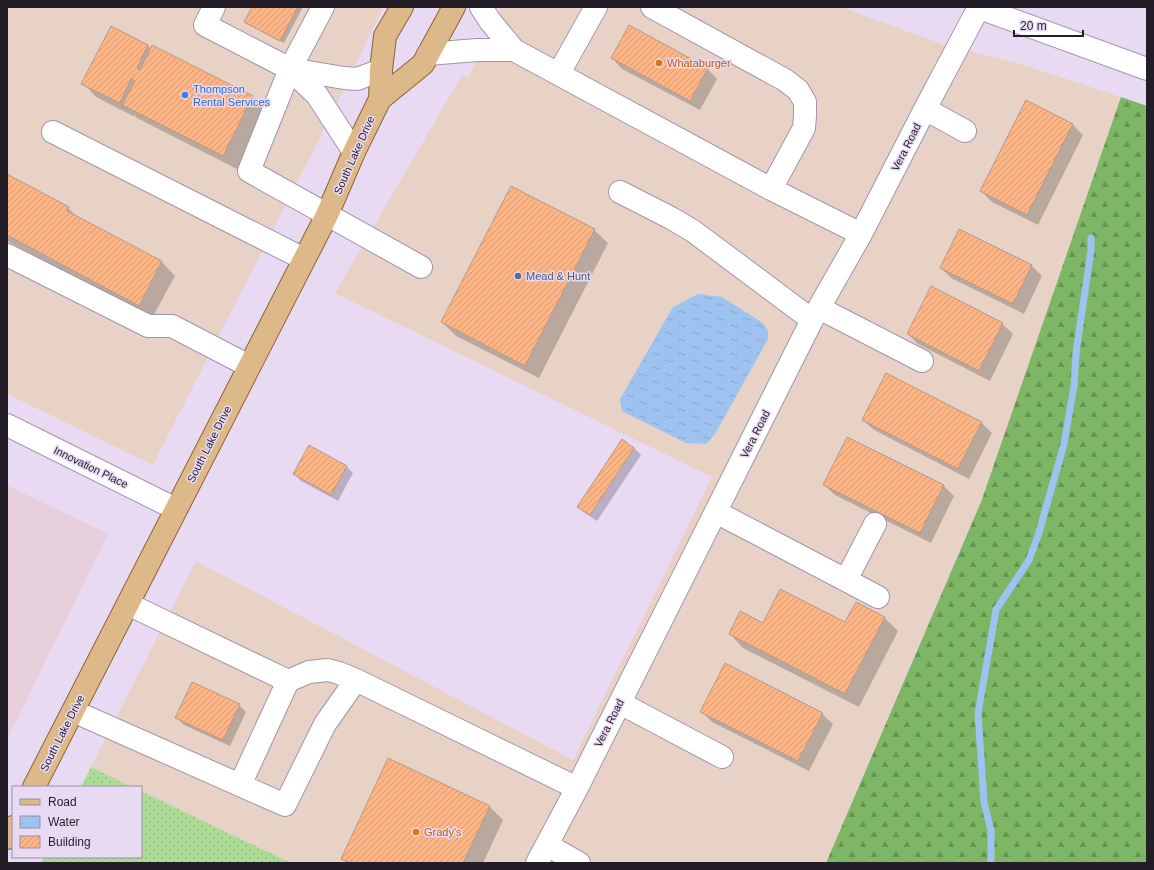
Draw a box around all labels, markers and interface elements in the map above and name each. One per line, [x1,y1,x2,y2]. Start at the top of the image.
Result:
scale bar [1014,12,1083,38]
text: 20 m [1020,19,1047,33]
place label: Whataburger [667,57,731,69]
marker: Whataburger [654,58,664,68]
place label: Thompson Rental Services [193,83,271,108]
marker: Thompson Rental Services [180,90,190,100]
street label: South Lake Drive [331,114,377,196]
street label: Vera Road [889,121,923,173]
place label: Mead & Hunt [526,270,590,282]
marker: Mead & Hunt [513,271,523,281]
street label: South Lake Drive [184,404,234,484]
street label: Vera Road [738,408,772,460]
street label: Innovation Place [52,444,130,490]
street label: South Lake Drive [37,693,87,773]
street label: Vera Road [592,697,626,749]
legend [12,786,142,858]
text: Road [48,795,77,809]
text: Water [48,815,80,829]
place label: Grady's [424,826,462,838]
marker: Grady's [411,827,421,837]
text: Building [48,835,91,849]

